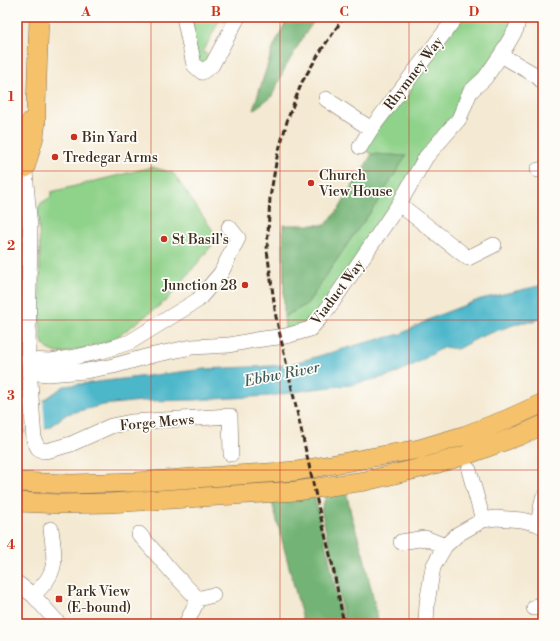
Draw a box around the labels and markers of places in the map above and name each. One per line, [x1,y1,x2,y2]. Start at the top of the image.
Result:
place label: Bin Yard [81,129,137,147]
marker: Bin Yard [69,132,79,142]
place label: Tredegar Arms [63,149,158,167]
marker: Tredegar Arms [50,152,60,162]
place label: Church View House [318,167,393,201]
marker: Church View House [306,178,316,188]
place label: St Basil's [172,231,229,249]
marker: St Basil's [159,234,169,244]
place label: Junction 28 [161,277,237,295]
marker: Junction 28 [240,280,250,290]
place label: Park View (E-bound) [67,583,131,617]
marker: Park View (E-bound) [54,594,64,604]

